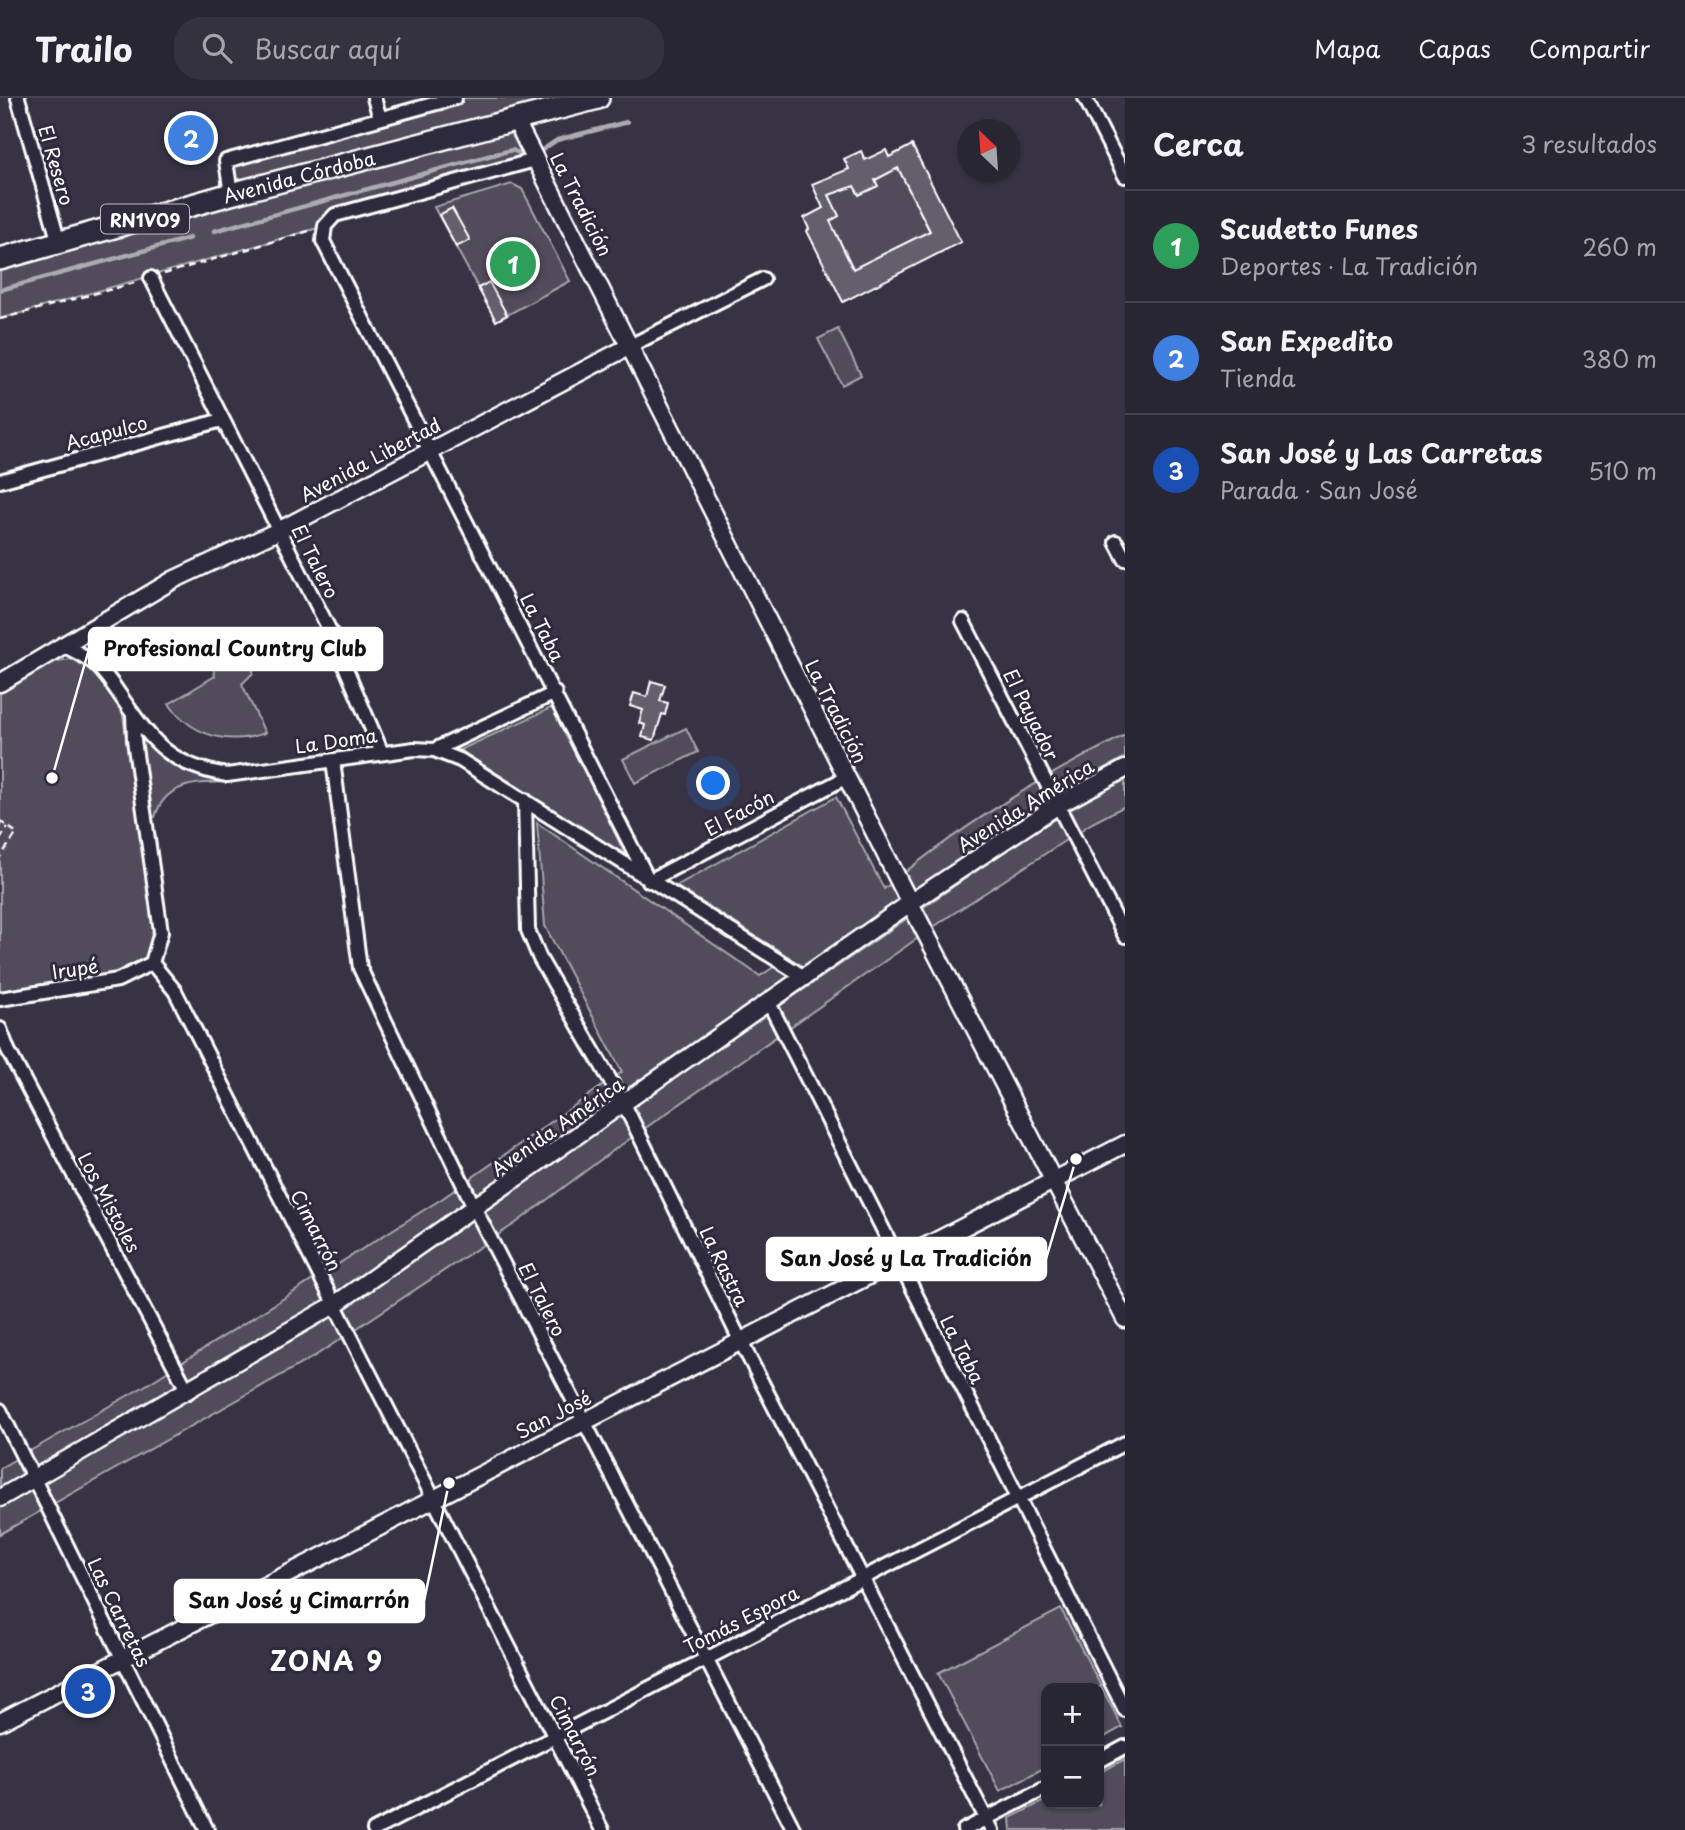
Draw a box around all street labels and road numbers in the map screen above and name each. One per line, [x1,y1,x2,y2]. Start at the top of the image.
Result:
street label: El Resero [32,122,82,208]
street label: Avenida Córdoba [220,143,378,210]
street label: La Tradición [544,147,620,261]
road number: RN1V09 [101,204,189,234]
street label: Acapulco [62,408,150,456]
street label: Avenida Libertad [295,410,445,508]
street label: El Talero [285,519,347,603]
street label: La Taba [514,588,572,666]
street label: La Tradición [799,654,875,768]
street label: El Payador [997,664,1067,765]
street label: La Doma [293,720,379,760]
street label: Avenida América [951,752,1099,858]
street label: El Facón [699,782,779,842]
street label: Irupé [50,951,100,985]
street label: Avenida América [485,1070,629,1182]
street label: Los Mistoles [72,1147,148,1257]
street label: Cimarrón [284,1184,350,1276]
street label: La Rastra [693,1221,757,1311]
street label: El Talero [512,1257,574,1341]
street label: La Taba [934,1310,992,1388]
street label: San José [510,1383,596,1445]
street label: Las Carretas [81,1553,159,1672]
street label: Tomás Espora [679,1578,804,1660]
street label: Cimarrón [543,1689,609,1781]

